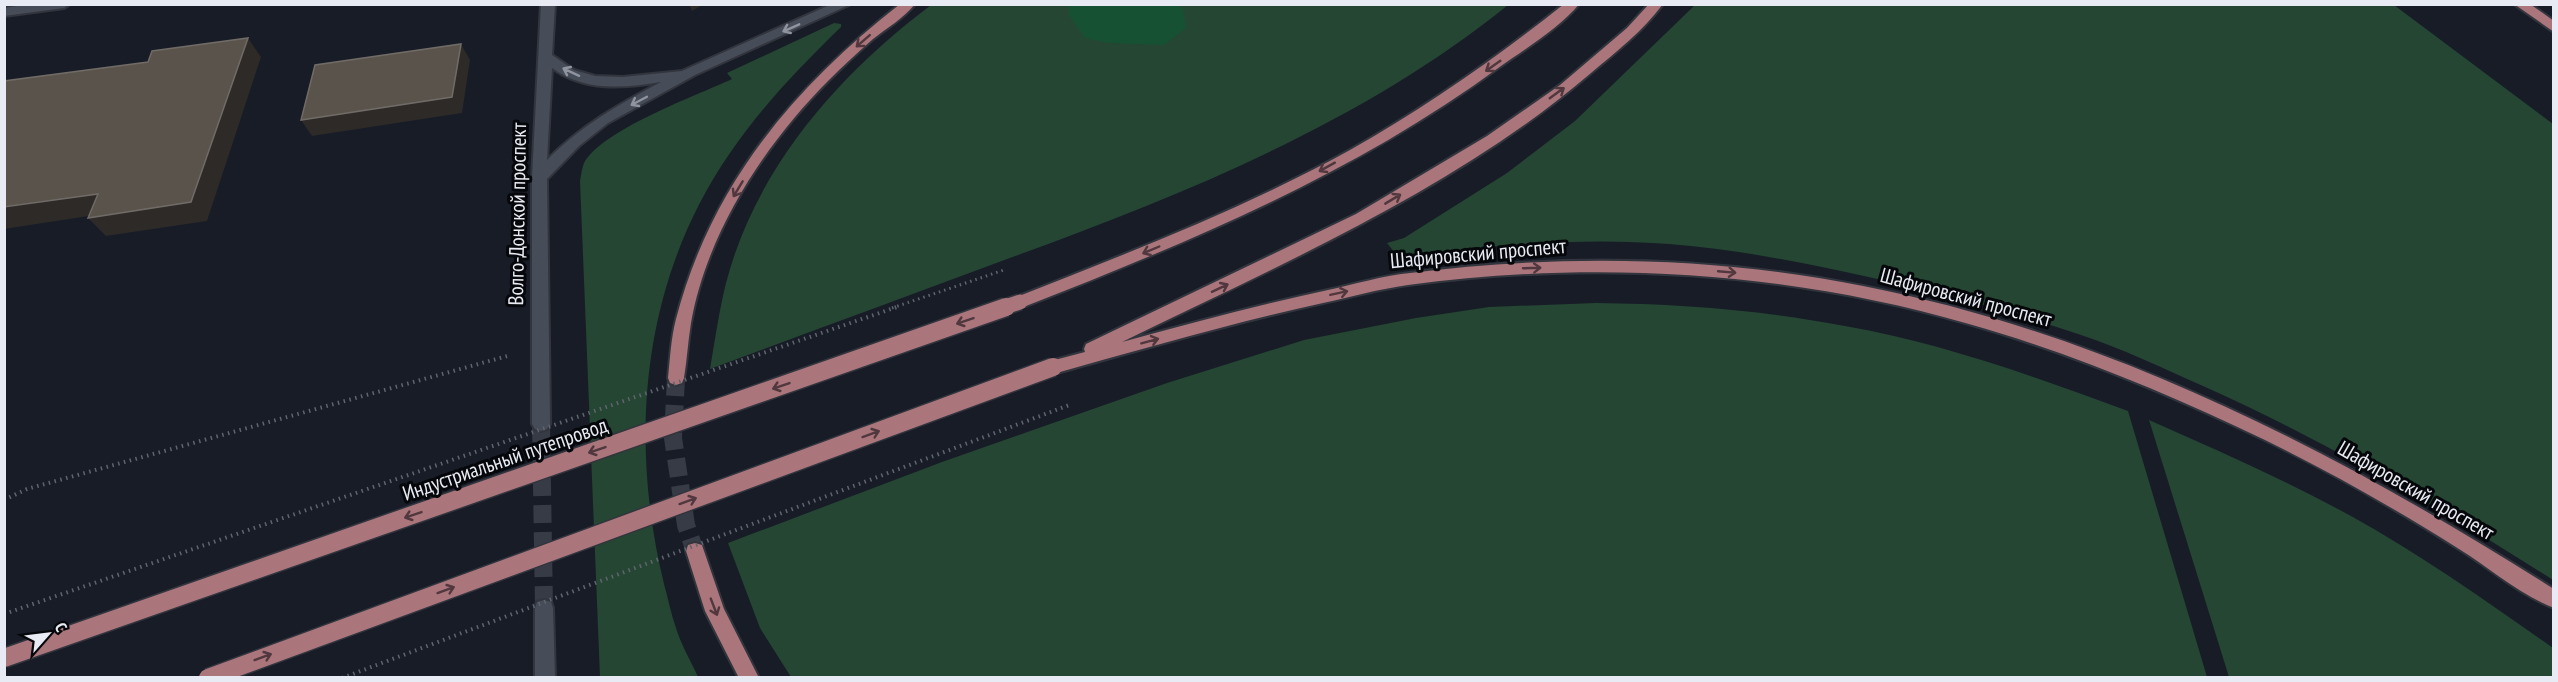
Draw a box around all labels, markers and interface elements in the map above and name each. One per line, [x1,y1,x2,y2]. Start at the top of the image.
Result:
one-way arrow [783,23,801,34]
one-way arrow [856,34,871,48]
one-way arrow [1486,60,1502,72]
one-way arrow [562,66,580,77]
one-way arrow [1548,87,1564,99]
one-way arrow [631,96,649,107]
street label: Волго-Донской проспект [502,122,532,306]
one-way arrow [1319,162,1336,174]
one-way arrow [732,180,744,197]
one-way arrow [1384,193,1401,205]
street label: Шафировский проспект [1389,232,1567,274]
one-way arrow [1142,245,1160,256]
street label: Шафировский проспект [1877,261,2055,333]
one-way arrow [1521,262,1541,273]
one-way arrow [1716,267,1736,278]
one-way arrow [1210,281,1228,293]
one-way arrow [1329,287,1348,299]
one-way arrow [956,316,975,327]
one-way arrow [1140,335,1159,346]
one-way arrow [772,381,791,392]
street label: Индустриальный путепровод [399,411,611,507]
one-way arrow [862,428,880,439]
street label: Шафировский проспект [2333,434,2499,546]
one-way arrow [588,446,607,457]
one-way arrow [679,495,697,506]
one-way arrow [404,510,423,521]
one-way arrow [436,584,455,595]
one-way arrow [709,597,720,616]
north arrow [18,604,78,664]
text: С [51,619,72,635]
one-way arrow [253,651,272,662]

